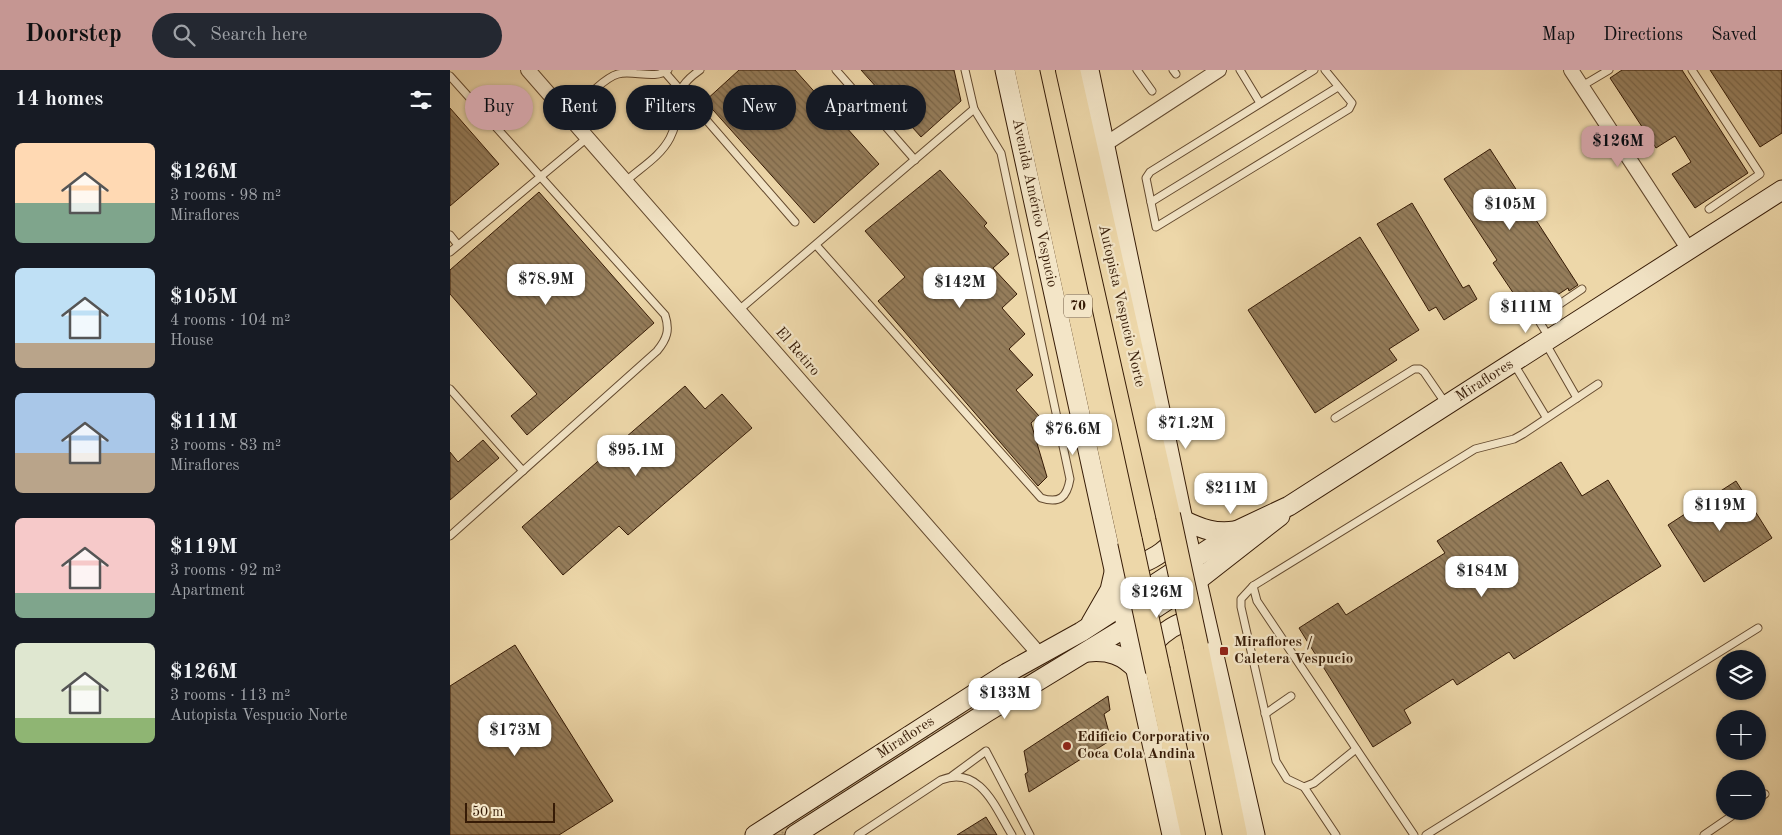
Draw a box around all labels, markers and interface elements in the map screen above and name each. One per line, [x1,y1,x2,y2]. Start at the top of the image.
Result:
search box [152,13,502,58]
icon: search [170,21,198,49]
text: Doorstep [25,23,122,47]
text: Search here [210,26,307,45]
text: Map [1542,26,1575,44]
text: Directions [1603,26,1683,44]
text: Saved [1711,26,1757,44]
chip: Buy [465,85,533,130]
chip: Rent [543,85,616,130]
chip: Filters [626,85,713,130]
chip: New [723,85,796,130]
chip: Apartment [806,85,926,130]
icon: filters [407,86,435,114]
text: 14 homes [15,89,103,110]
street label: Avenida Américo Vespucio [1009,117,1059,289]
pin: $126M [1583,126,1653,168]
text: $126M [1592,134,1644,150]
text: $126M [170,162,237,183]
icon: home [55,163,115,223]
text: 3 rooms · 98 m² [170,188,281,204]
pin: $105M [1475,189,1545,231]
text: $105M [1484,197,1536,213]
text: Miraflores [170,208,239,224]
street label: Autopista Vespucio Norte [1095,223,1147,389]
pin: $78.9M [505,264,587,306]
pin: $142M [925,266,995,309]
text: $78.9M [518,272,574,288]
text: $142M [934,275,986,291]
text: $105M [170,287,237,308]
icon: home [55,288,115,348]
pin: $111M [1491,292,1561,334]
road number: 70 [1064,295,1092,318]
text: $111M [1500,300,1552,316]
text: 4 rooms · 104 m² [170,313,290,329]
street label: El Retiro [772,325,822,379]
text: House [170,333,213,349]
street label: Miraflores [1454,357,1516,405]
pin: $71.2M [1145,408,1227,450]
text: $111M [170,412,237,433]
icon: home [55,413,115,473]
pin: $76.6M [1032,414,1114,456]
text: $71.2M [1158,416,1214,432]
text: $76.6M [1045,422,1101,438]
pin: $95.1M [595,434,677,477]
text: 3 rooms · 83 m² [170,438,281,454]
text: $95.1M [608,443,664,459]
text: Miraflores [170,458,239,474]
pin: $211M [1196,472,1266,515]
text: $211M [1205,481,1257,497]
pin: $119M [1685,490,1755,532]
text: $119M [1694,498,1746,514]
text: $119M [170,537,237,558]
icon: home [55,538,115,598]
pin: $184M [1447,556,1517,598]
text: 3 rooms · 92 m² [170,563,281,579]
text: $184M [1456,564,1508,580]
pin: $126M [1122,576,1192,619]
text: Apartment [170,583,245,599]
text: $126M [1131,585,1183,601]
place label: Miraflores / Caletera Vespucio [1234,635,1353,667]
marker: Miraflores / Caletera Vespucio [1218,645,1230,657]
map controls [1716,650,1766,820]
button: layers [1716,650,1766,700]
text: $126M [170,662,237,683]
icon: home [55,663,115,723]
pin: $133M [970,678,1040,720]
text: $133M [979,686,1031,702]
text: 3 rooms · 113 m² [170,688,290,704]
text: Autopista Vespucio Norte [170,708,347,724]
button: + [1716,710,1766,760]
pin: $173M [480,714,550,757]
street label: Miraflores [875,714,937,762]
text: $173M [489,723,541,739]
place label: Edificio Corporativo Coca Cola Andina [1077,730,1210,762]
marker: Edificio Corporativo Coca Cola Andina [1061,740,1073,752]
button: − [1716,770,1766,820]
scale bar [465,800,555,823]
text: 50 m [472,805,503,819]

